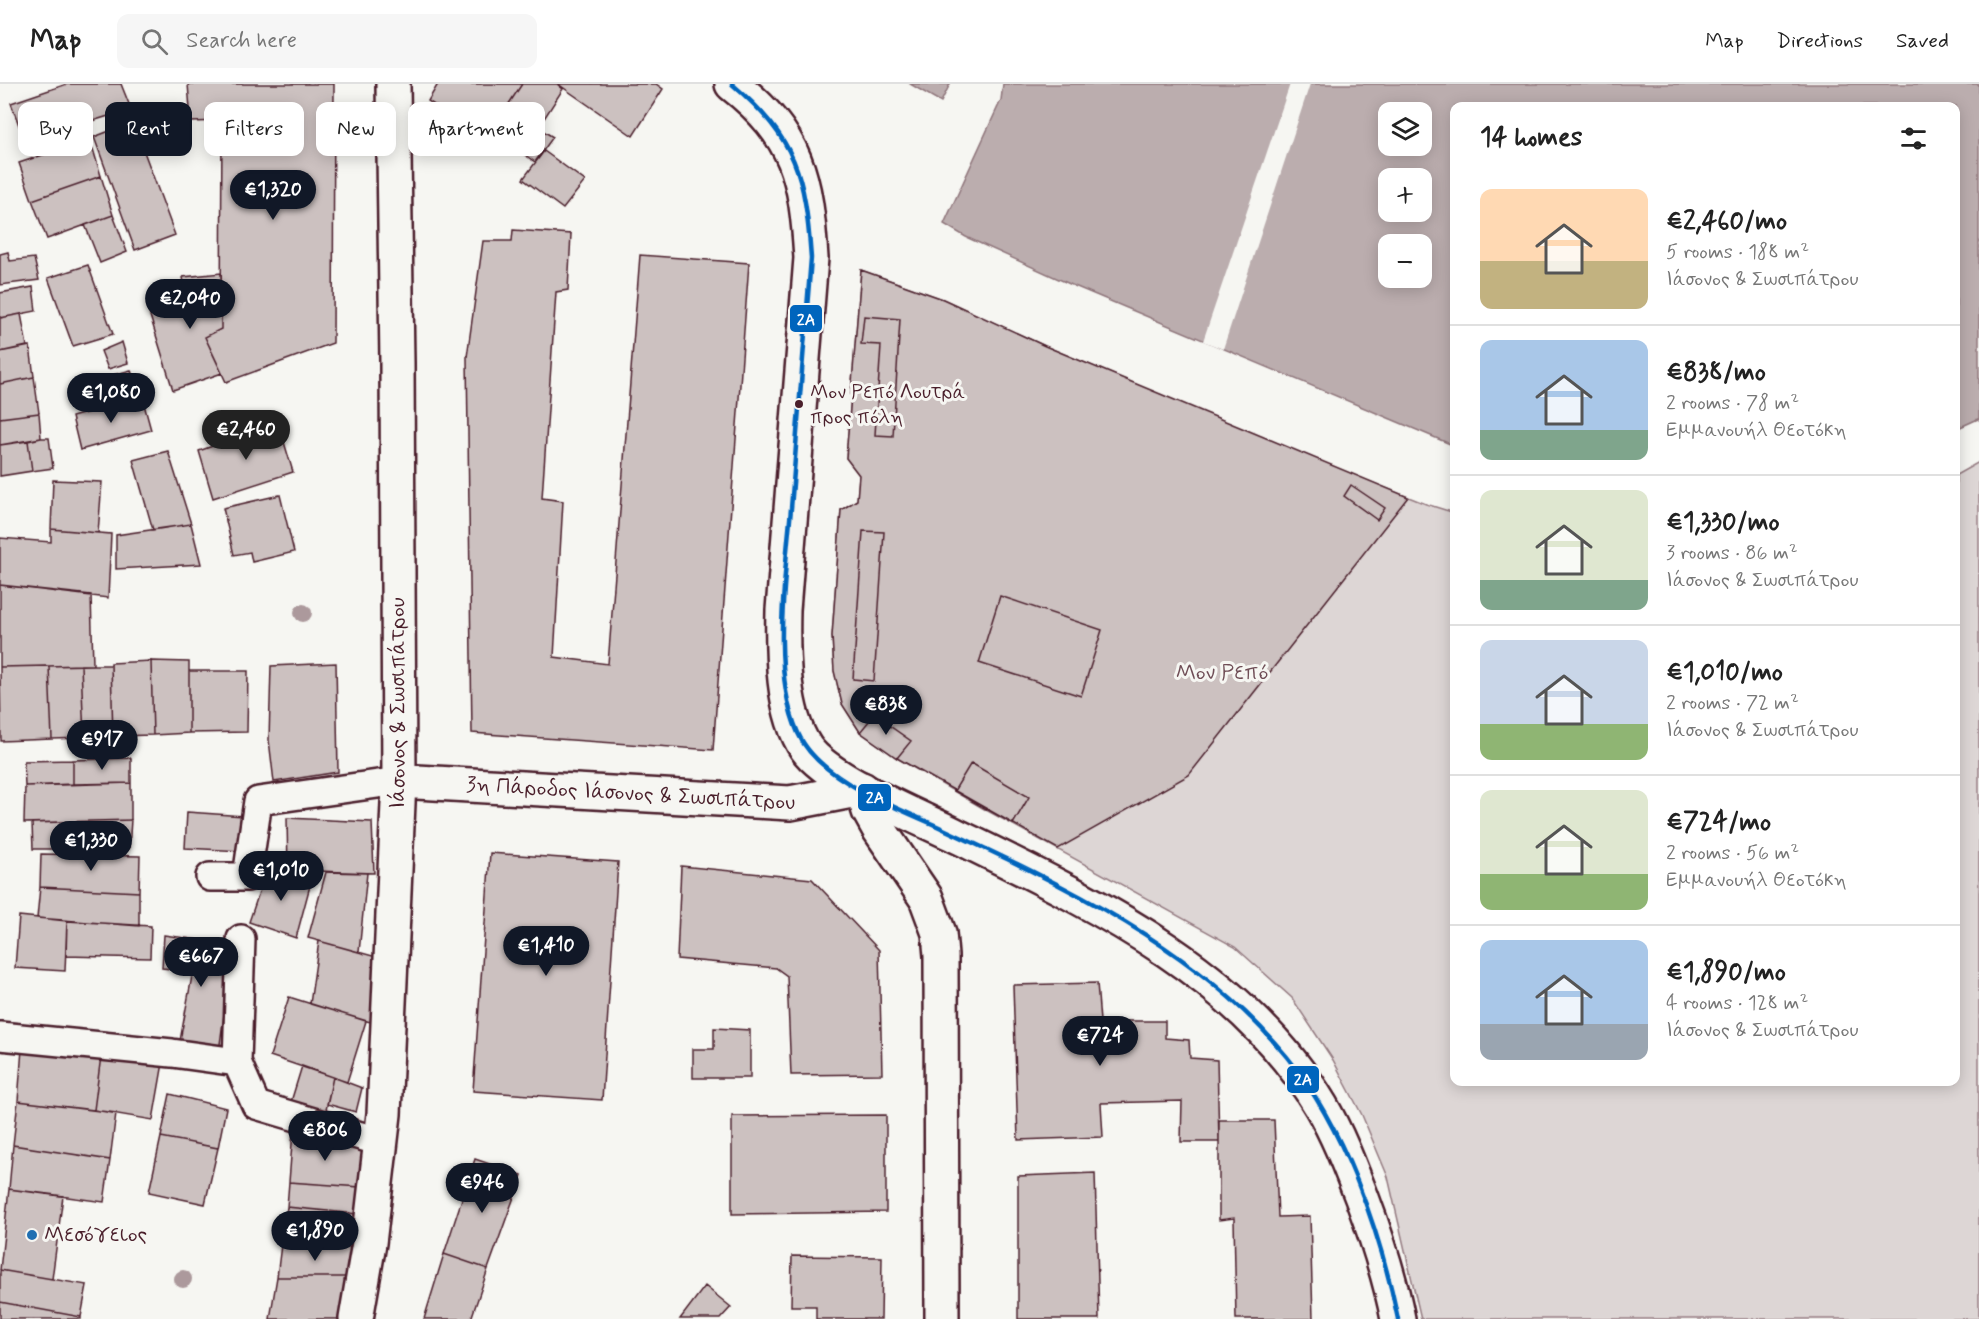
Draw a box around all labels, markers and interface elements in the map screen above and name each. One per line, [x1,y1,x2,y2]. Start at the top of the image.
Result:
search box [117,14,537,68]
text: Map [30,23,81,60]
icon: search [138,25,171,58]
text: Search here [186,27,297,55]
text: Map [1705,27,1744,55]
text: Directions [1777,27,1863,55]
text: Saved [1896,27,1949,55]
chip: Buy [18,102,93,156]
chip: Rent [105,102,192,156]
chip: Filters [204,102,304,156]
chip: New [316,102,396,156]
chip: Apartment [408,102,545,156]
map controls [1378,102,1432,288]
button: layers [1378,102,1432,156]
text: 14 homes [1480,121,1582,155]
icon: filters [1897,122,1930,155]
button: + [1378,168,1432,222]
pin: €1,320 [224,170,322,221]
text: €1,320 [244,176,302,203]
text: €2,460/mo [1666,205,1787,239]
icon: home [1528,213,1600,285]
button: − [1378,234,1432,288]
text: 5 rooms · 188 m² [1666,239,1809,266]
text: Ιάσονος & Σωσιπάτρου [1666,266,1859,293]
pin: €2,040 [141,279,239,330]
text: €2,040 [159,285,221,312]
line badge: 2Α [789,304,823,333]
text: 2Α [797,310,815,331]
text: €838/mo [1666,356,1766,390]
icon: home [1528,364,1600,436]
pin: €1,080 [62,373,160,424]
text: €1,080 [81,379,141,406]
place label: Μον Ρεπό Λουτρά προς πόλη [810,379,965,431]
text: 2 rooms · 78 m² [1666,390,1799,417]
marker: Μον Ρεπό Λουτρά προς πόλη [793,398,805,410]
pin: €2,460 [197,410,295,461]
text: €2,460 [216,416,276,443]
text: Εμμανουήλ Θεοτόκη [1666,417,1847,444]
text: €1,330/mo [1666,506,1780,540]
icon: home [1528,514,1600,586]
text: 3 rooms · 86 m² [1666,540,1798,567]
text: Ιάσονος & Σωσιπάτρου [1666,567,1859,594]
street label: Ιάσονος & Σωσιπάτρου [384,597,413,810]
text: €1,010/mo [1666,656,1783,690]
park label: Μον Ρεπό [1176,659,1268,687]
icon: home [1528,664,1600,736]
pin: €838 [850,685,922,736]
text: 2 rooms · 72 m² [1666,690,1799,717]
text: €838 [864,691,908,718]
text: Ιάσονος & Σωσιπάτρου [1666,717,1859,744]
pin: €917 [66,720,138,771]
text: €917 [81,726,123,753]
street label: 3η Πάροδος Ιάσονος & Σωσιπάτρου [465,771,798,818]
line badge: 2Α [857,783,892,812]
text: 2Α [866,788,884,809]
text: €724/mo [1666,806,1771,840]
icon: home [1528,814,1600,886]
pin: €1,330 [42,821,140,872]
text: €1,330 [64,827,118,854]
text: 2 rooms · 56 m² [1666,840,1799,867]
pin: €1,010 [232,851,330,902]
text: €1,010 [253,857,309,884]
text: Εμμανουήλ Θεοτόκη [1666,867,1847,894]
pin: €1,410 [497,926,595,977]
text: €1,410 [517,932,575,959]
pin: €667 [165,937,237,988]
text: €667 [178,943,224,970]
text: €1,890/mo [1666,956,1786,990]
icon: home [1528,964,1600,1036]
text: 4 rooms · 128 m² [1666,990,1808,1017]
pin: €724 [1064,1016,1136,1067]
text: Ιάσονος & Σωσιπάτρου [1666,1017,1859,1044]
text: €724 [1076,1022,1124,1049]
line badge: 2Α [1286,1065,1320,1094]
text: 2Α [1294,1070,1312,1091]
pin: €806 [289,1111,361,1162]
text: €806 [302,1117,348,1144]
pin: €946 [446,1163,518,1214]
text: €946 [460,1169,504,1196]
pin: €1,890 [266,1211,364,1262]
text: €1,890 [285,1217,345,1244]
place label: Μεσόγειος [44,1221,147,1249]
marker: Μεσόγειος [25,1228,39,1242]

